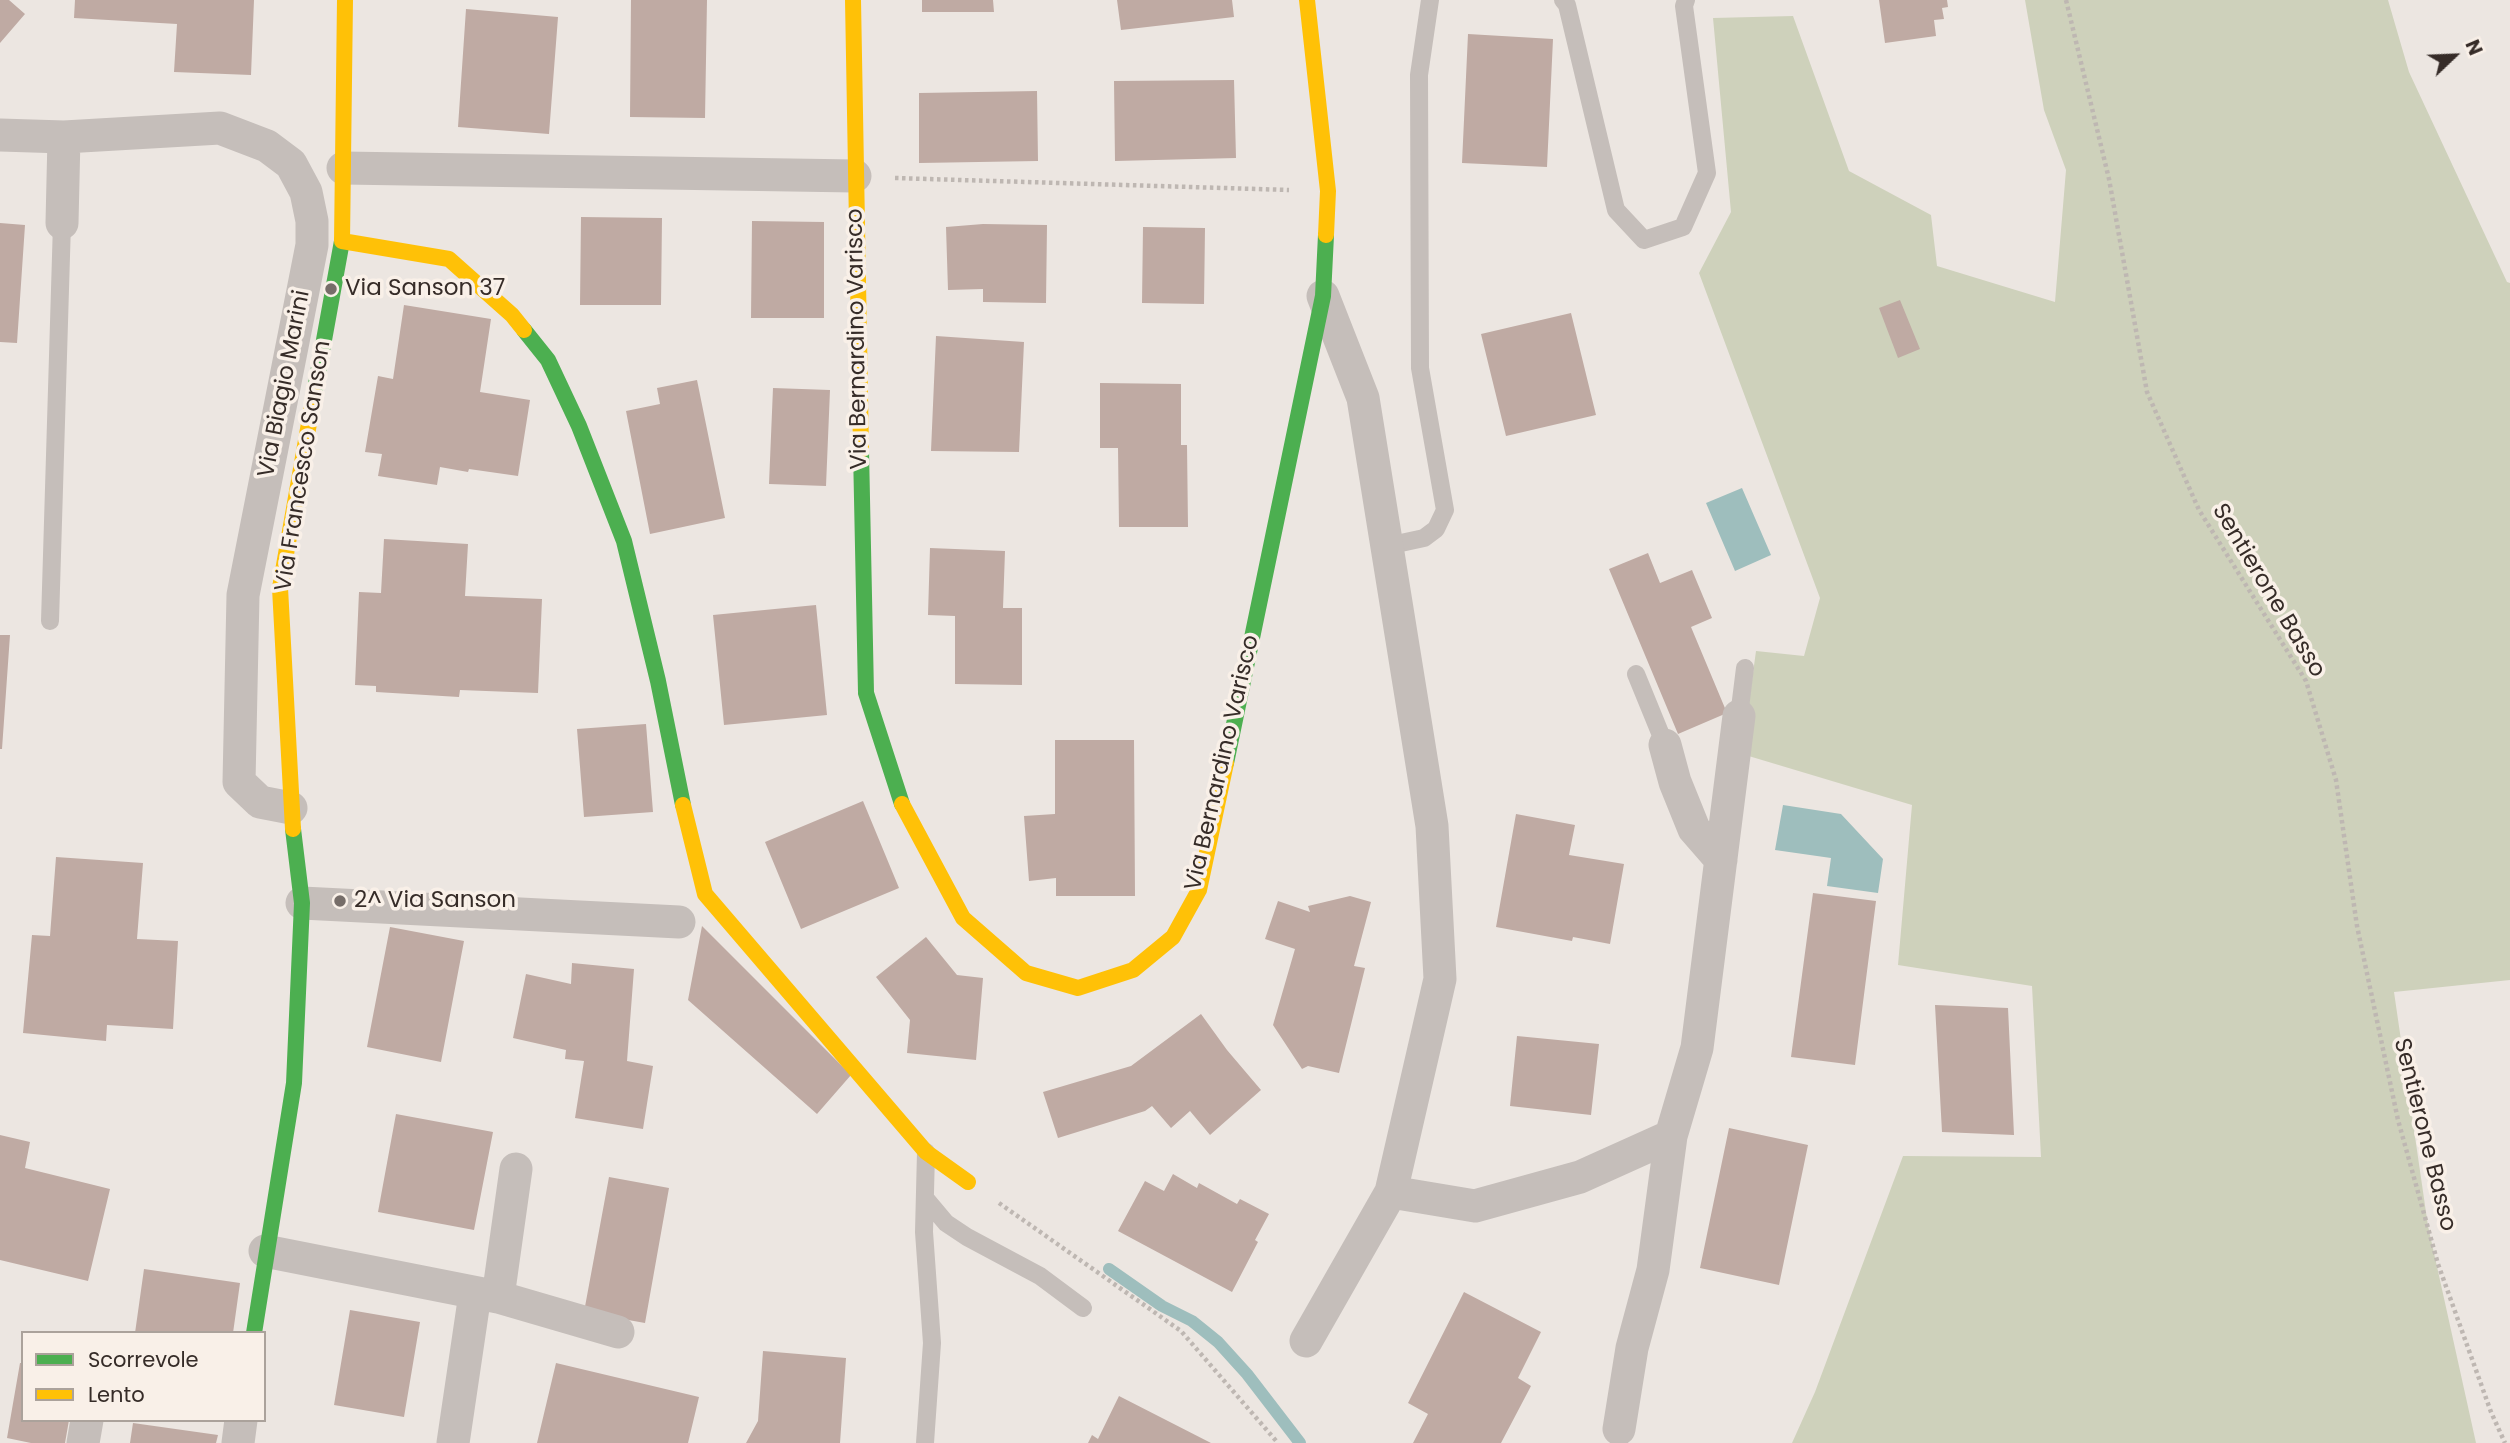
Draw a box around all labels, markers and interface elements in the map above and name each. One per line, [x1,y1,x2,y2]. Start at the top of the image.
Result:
north arrow [2419,21,2489,91]
text: N [2459,36,2489,59]
street label: Via Bernardino Varisco [842,208,874,470]
place label: Via Sanson 37 [345,275,505,303]
marker: Via Sanson 37 [323,281,339,297]
street label: Via Biagio Marini [253,288,317,480]
street label: Via Francesco Sanson [271,339,337,593]
street label: Sentierone Basso [2205,499,2331,683]
street label: Via Bernardino Varisco [1180,633,1266,893]
place label: 2^ Via Sanson [354,887,516,915]
marker: 2^ Via Sanson [332,893,348,909]
street label: Sentierone Basso [2387,1036,2461,1234]
legend [21,1331,266,1422]
text: Scorrevole [88,1345,199,1374]
text: Lento [88,1380,145,1409]

